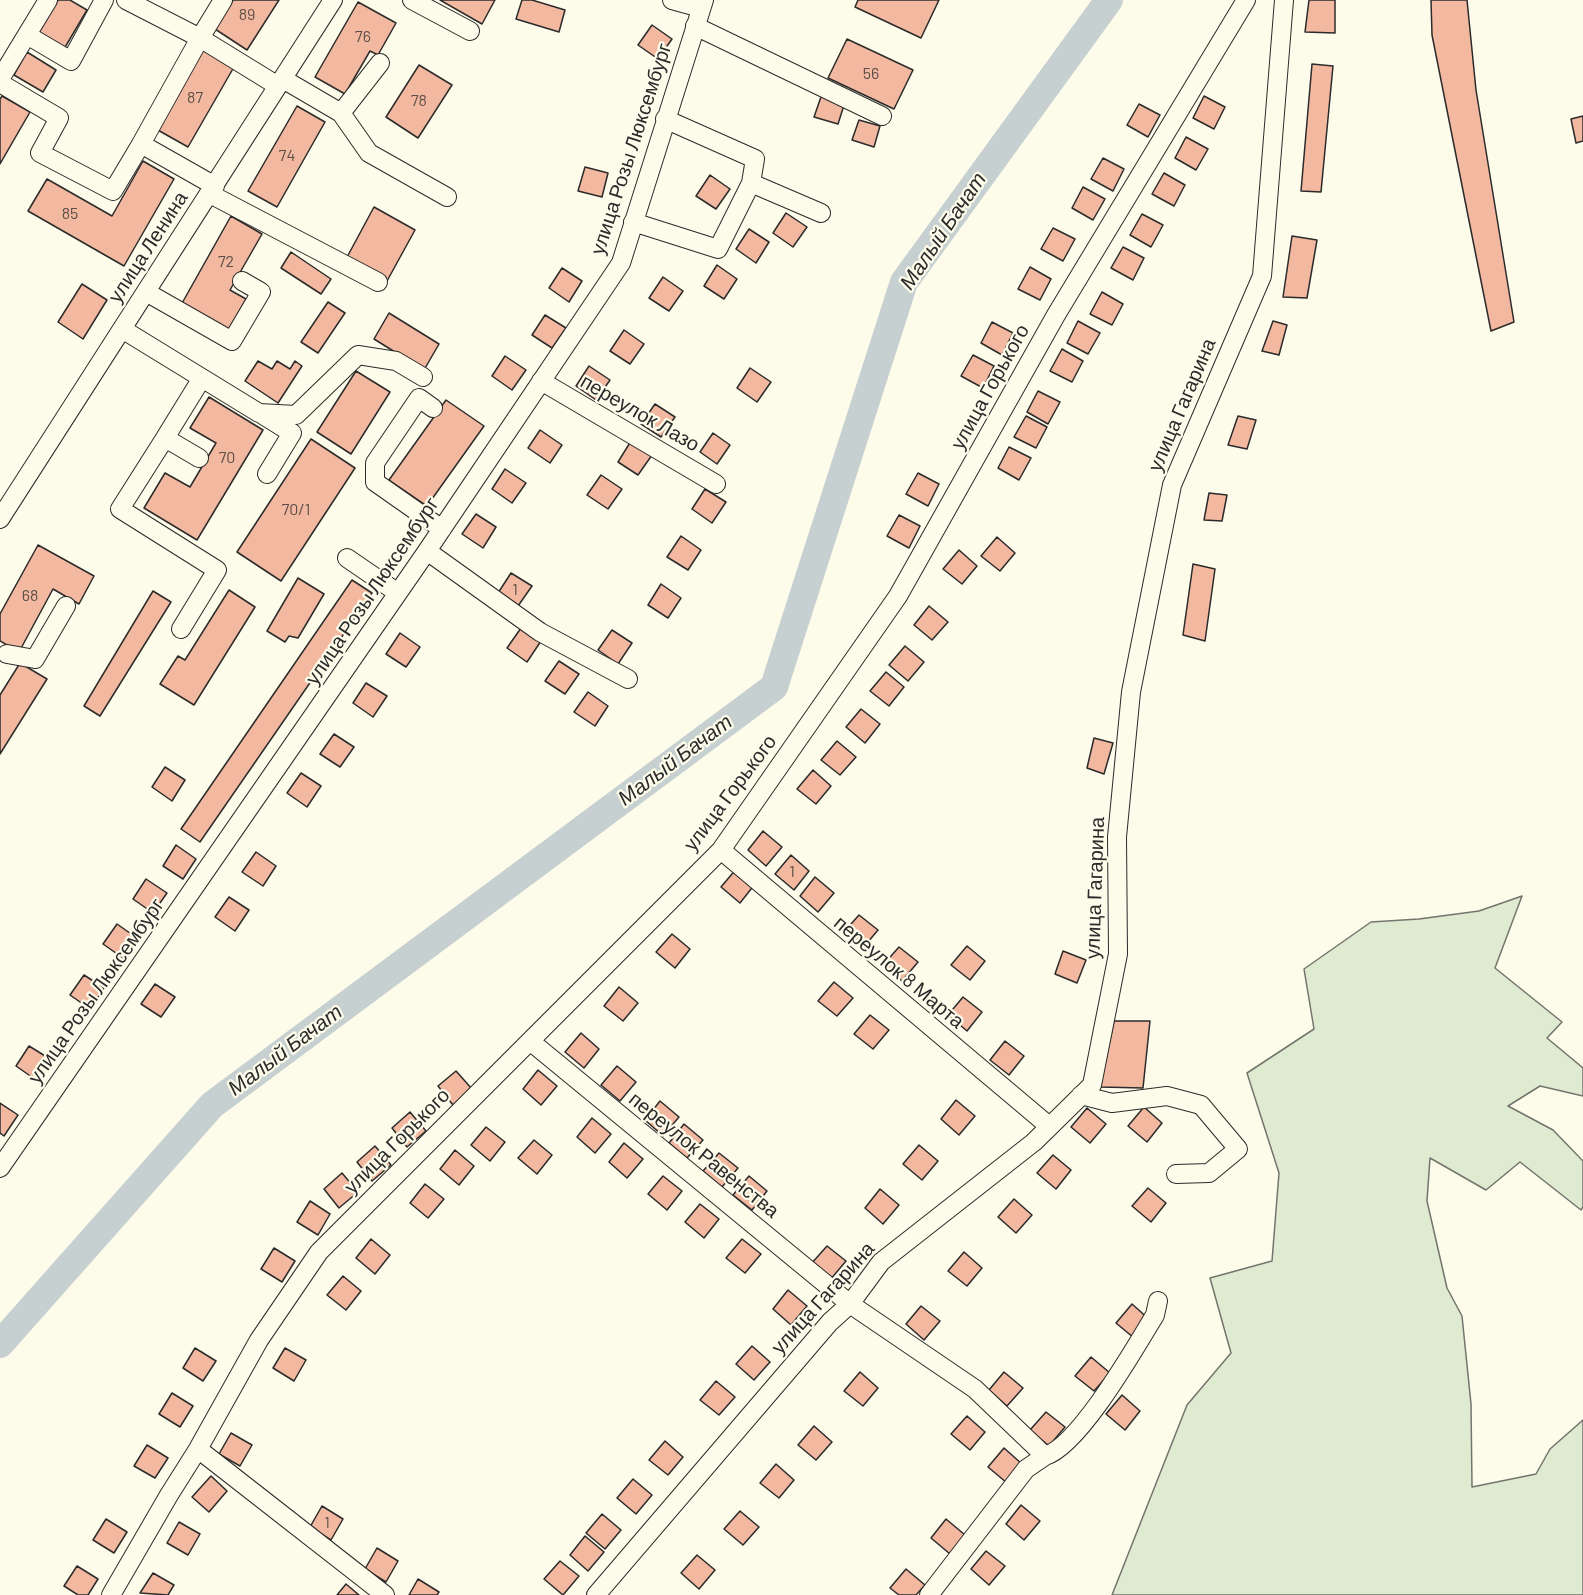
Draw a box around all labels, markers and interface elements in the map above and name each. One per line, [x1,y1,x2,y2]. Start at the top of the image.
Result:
house number: 89 [239,5,255,25]
house number: 76 [355,27,371,47]
street label: улица Розы Люксембург [585,40,677,258]
house number: 56 [863,64,879,84]
house number: 87 [187,88,203,108]
house number: 78 [411,91,427,111]
house number: 74 [279,146,295,166]
water label: Малый Бачат [894,167,992,295]
street label: улица Ленина [103,187,193,307]
house number: 85 [62,204,78,224]
house number: 72 [218,252,234,272]
street label: улица Горького [946,320,1034,454]
street label: улица Гагарина [1143,335,1221,475]
street label: переулок Лазо [576,369,704,457]
house number: 70 [219,448,235,468]
street label: улица Розы Люксембург [300,493,444,689]
house number: 70/1 [282,500,310,520]
house number: 1 [512,580,518,600]
house number: 68 [22,586,38,606]
water label: Малый Бачат [613,709,737,811]
street label: улица Горького [679,730,781,856]
street label: улица Гагарина [1081,816,1109,960]
house number: 1 [789,862,795,882]
street label: улица Розы Люксембург [23,894,169,1088]
street label: переулок 8 Марта [829,911,969,1033]
water label: Малый Бачат [223,999,347,1101]
street label: улица Горького [339,1083,455,1199]
street label: переулок Равенства [624,1087,784,1223]
street label: улица Гагарина [766,1237,880,1359]
house number: 1 [324,1513,330,1533]

